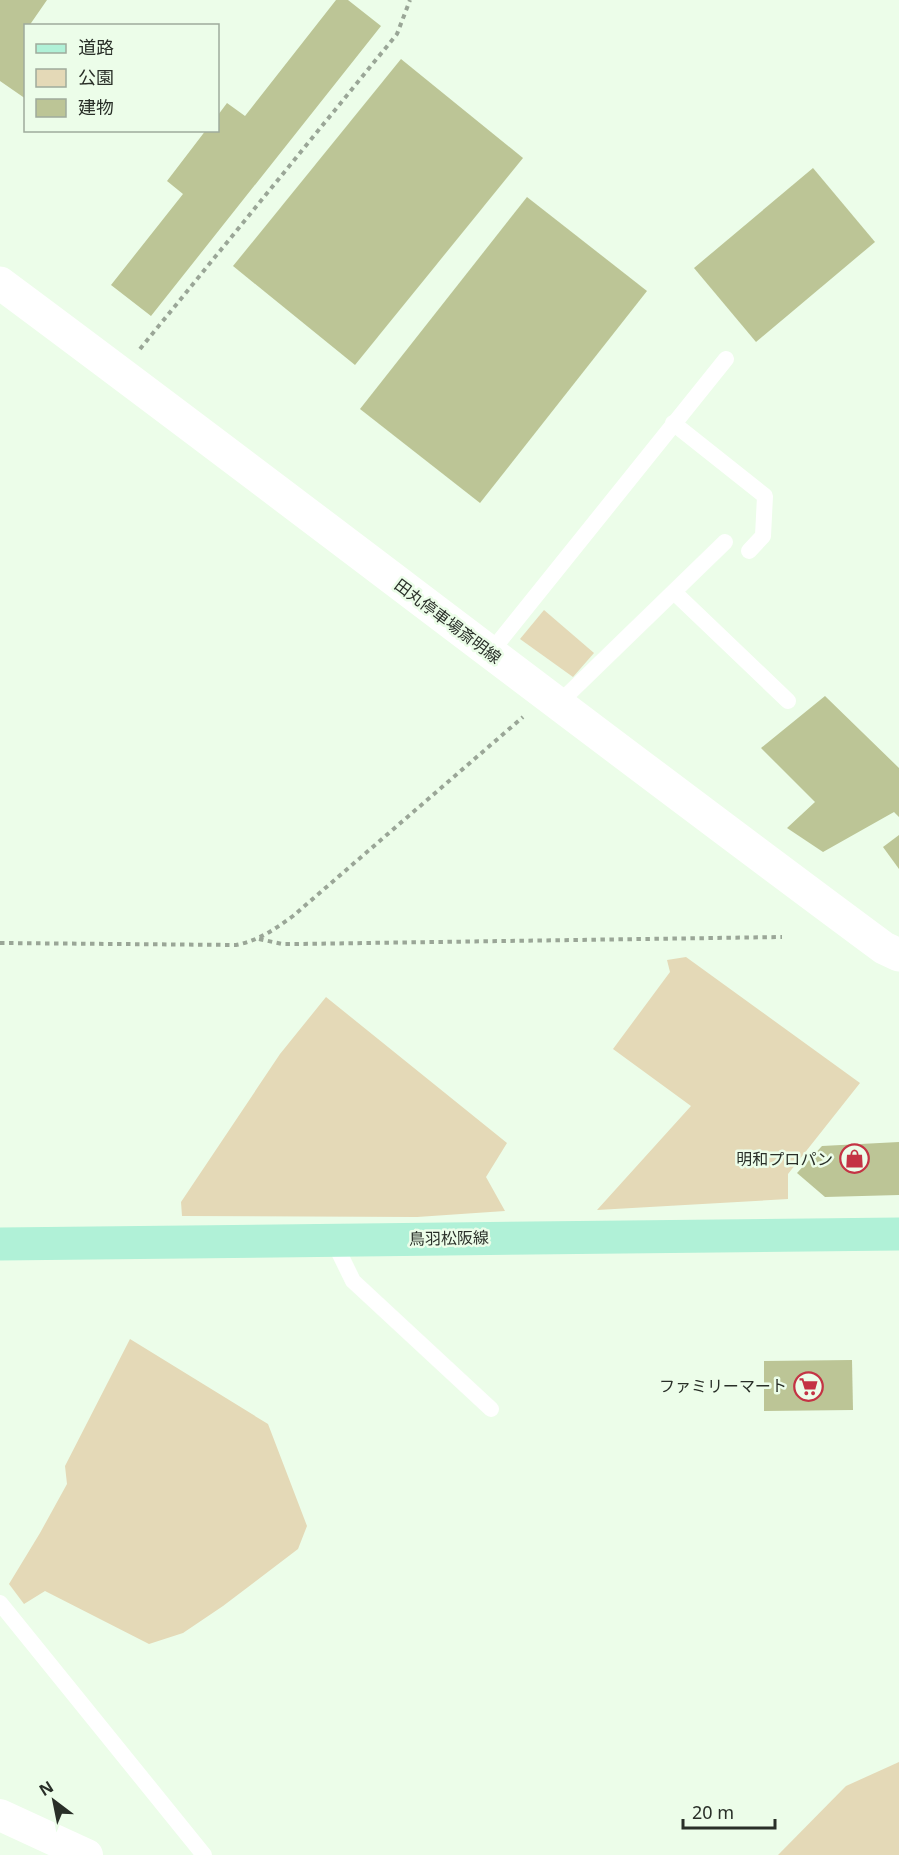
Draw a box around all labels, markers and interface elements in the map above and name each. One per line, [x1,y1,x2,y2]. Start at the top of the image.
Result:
legend [24,24,219,132]
text: 道路 [78,35,114,59]
text: 公園 [78,65,114,89]
text: 建物 [78,95,114,119]
street label: 田丸停車場斎明線 [390,574,506,668]
shop icon: 明和プロパン [838,1143,870,1175]
place label: 明和プロパン [736,1148,833,1170]
street label: 鳥羽松阪線 [409,1226,489,1250]
supermarket icon: ファミリーマート [792,1370,824,1402]
place label: ファミリーマート [659,1375,787,1397]
north arrow [24,1771,84,1831]
text: N [35,1776,57,1801]
scale bar [683,1792,774,1830]
text: 20 m [692,1800,734,1824]

